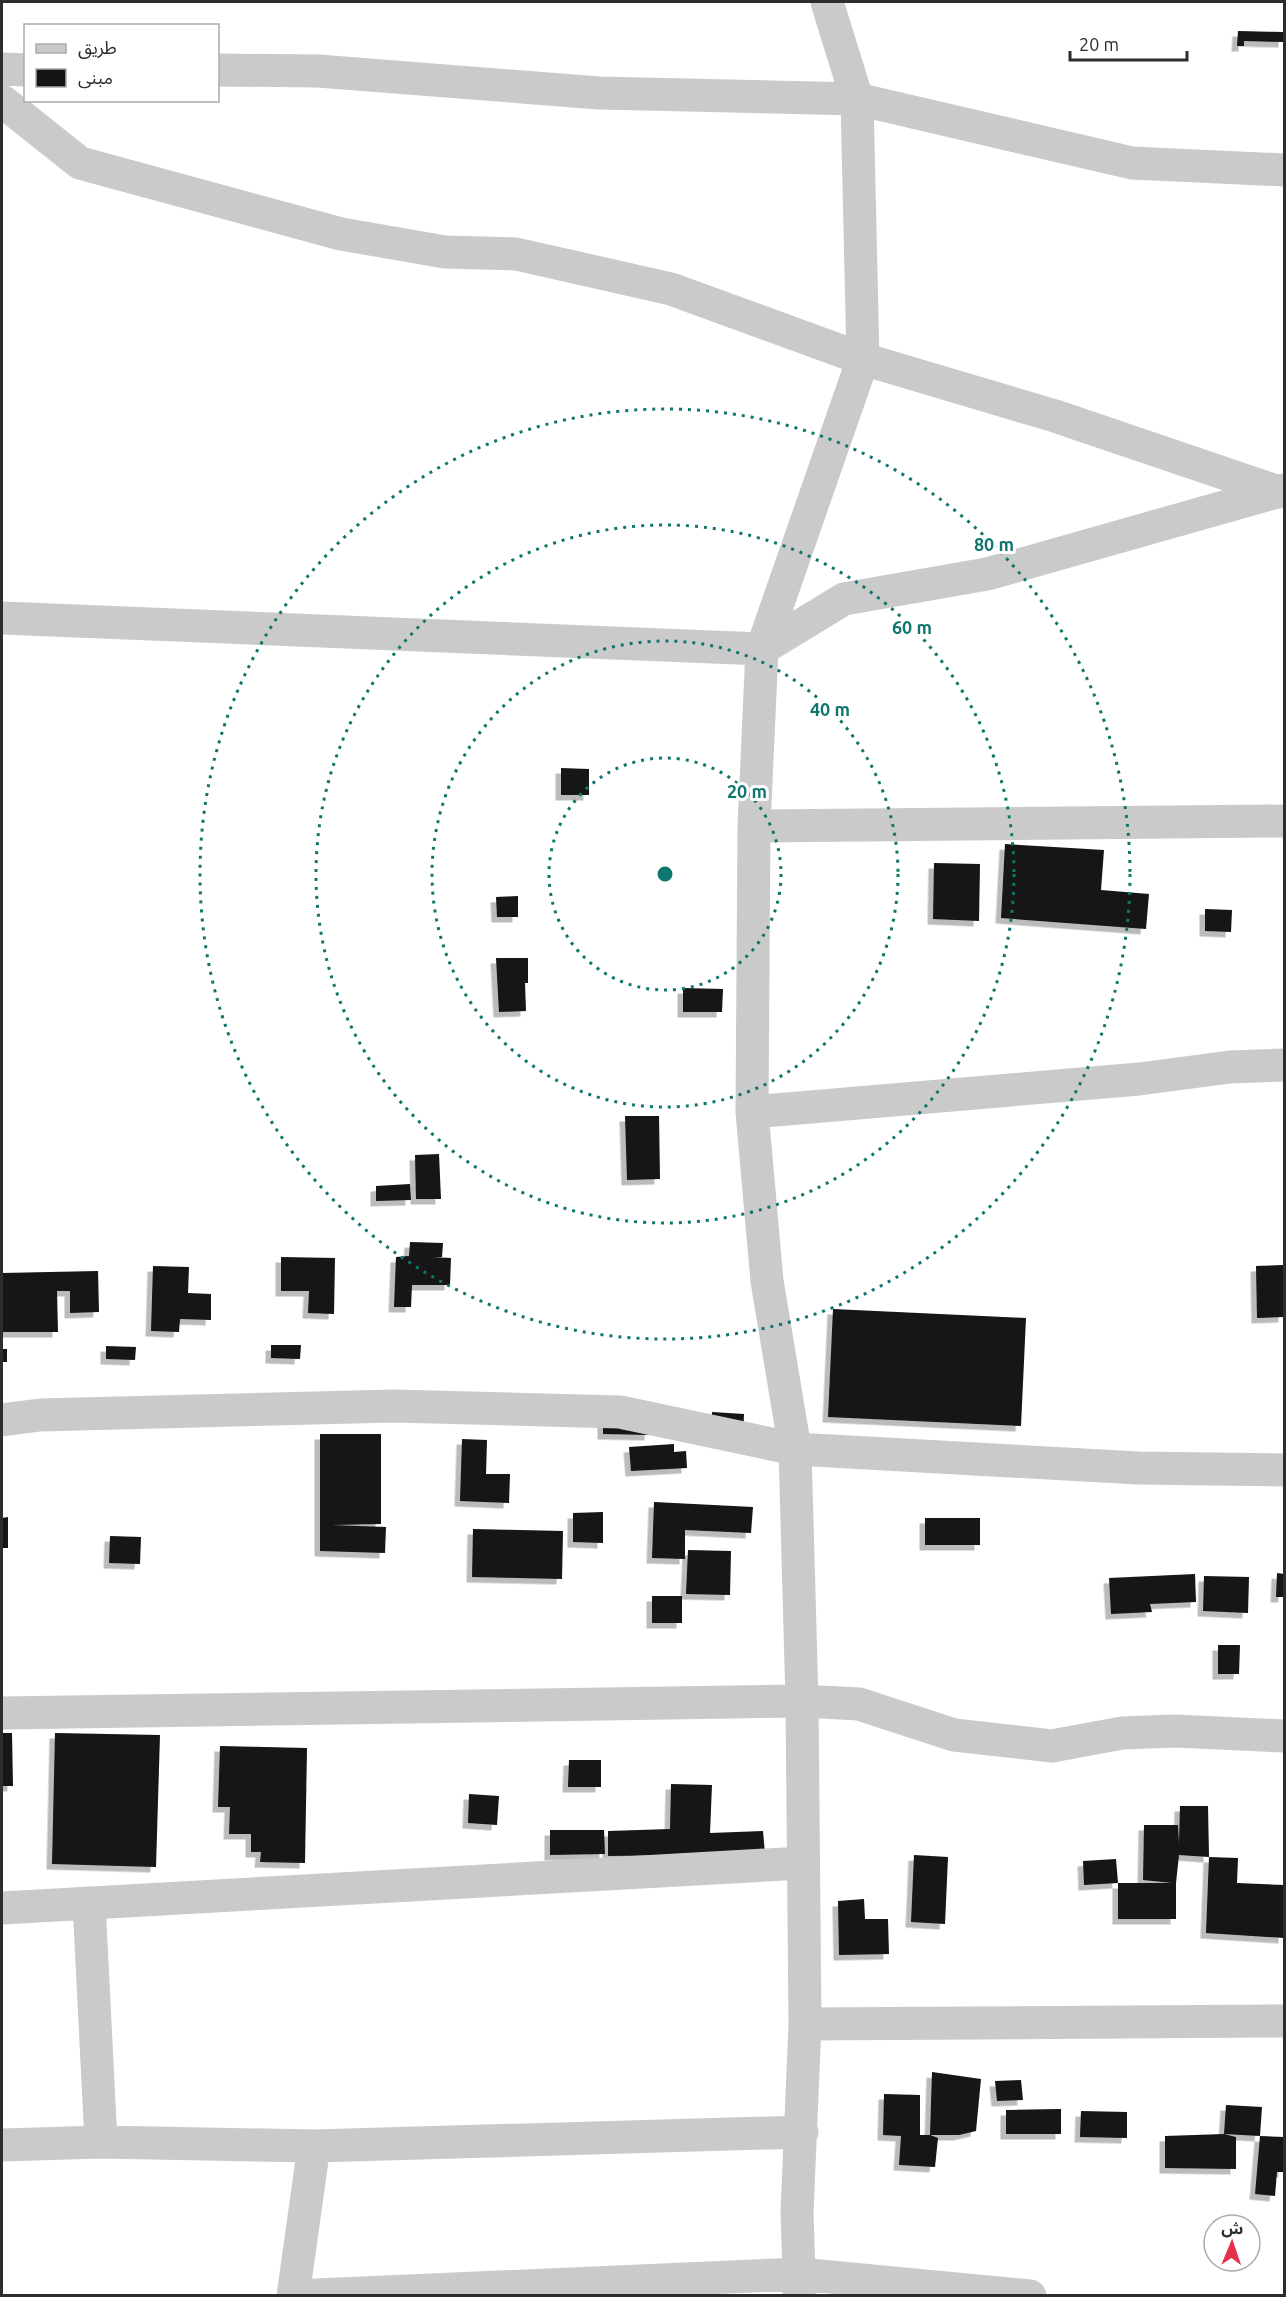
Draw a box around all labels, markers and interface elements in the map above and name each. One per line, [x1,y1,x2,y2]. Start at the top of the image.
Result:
legend [24,24,219,102]
scale bar [1070,24,1187,62]
text: 20 m [1079,34,1119,54]
text: طريق [78,37,117,59]
text: مبنى [78,67,113,89]
text: 80 m [974,534,1014,554]
text: 60 m [892,617,932,637]
text: 40 m [810,699,850,719]
text: 20 m [727,781,767,801]
centre of rings [655,864,675,884]
north arrow [1202,2213,1262,2273]
text: ش [1221,2219,1244,2238]

